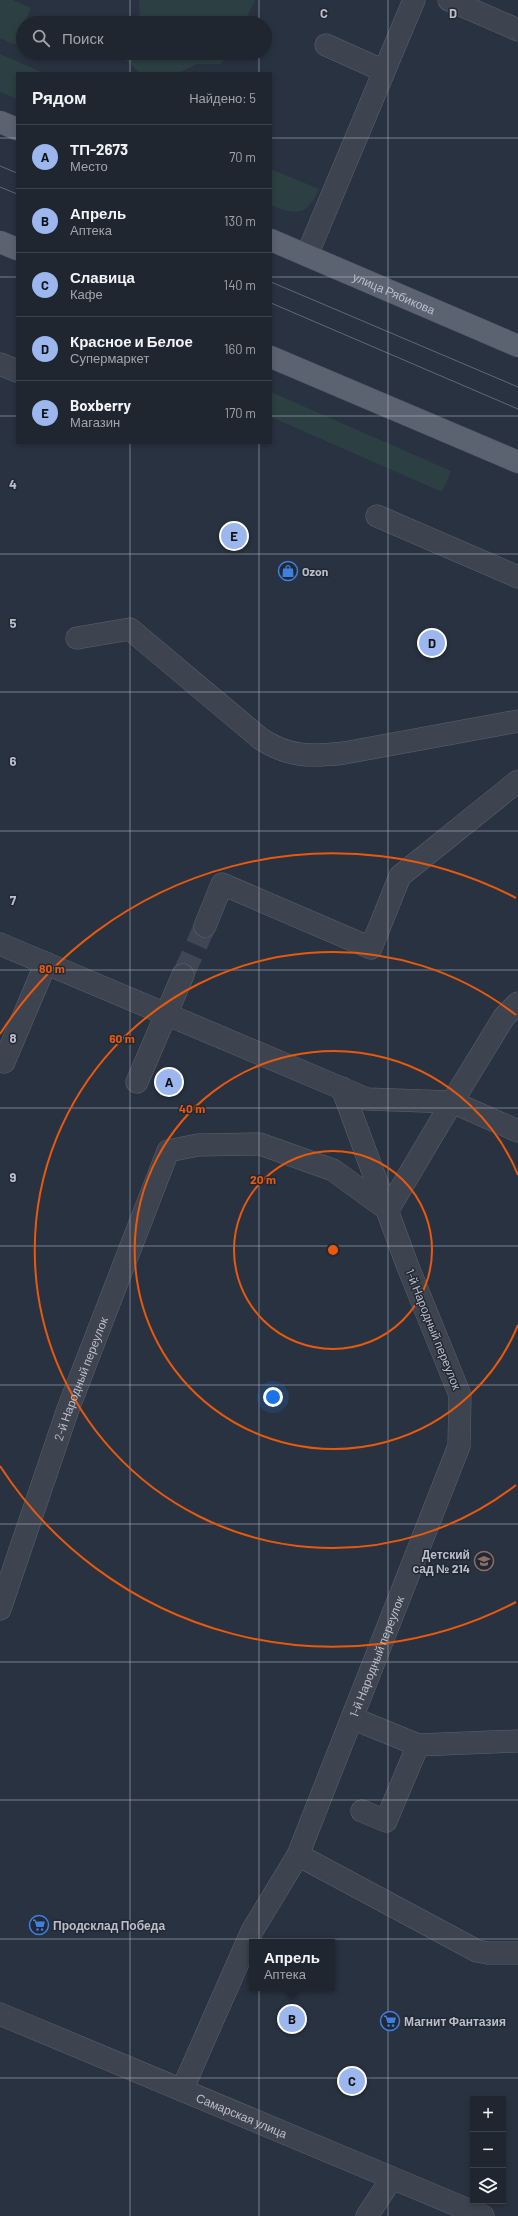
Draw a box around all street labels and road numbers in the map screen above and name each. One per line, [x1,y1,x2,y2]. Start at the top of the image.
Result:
street label: улица Рябикова [350,269,438,317]
street label: 1-й Народный переулок [402,1267,465,1392]
street label: 2-й Народный переулок [51,1314,110,1442]
street label: 1-й Народный переулок [346,1593,407,1719]
street label: Самарская улица [194,2090,290,2140]

